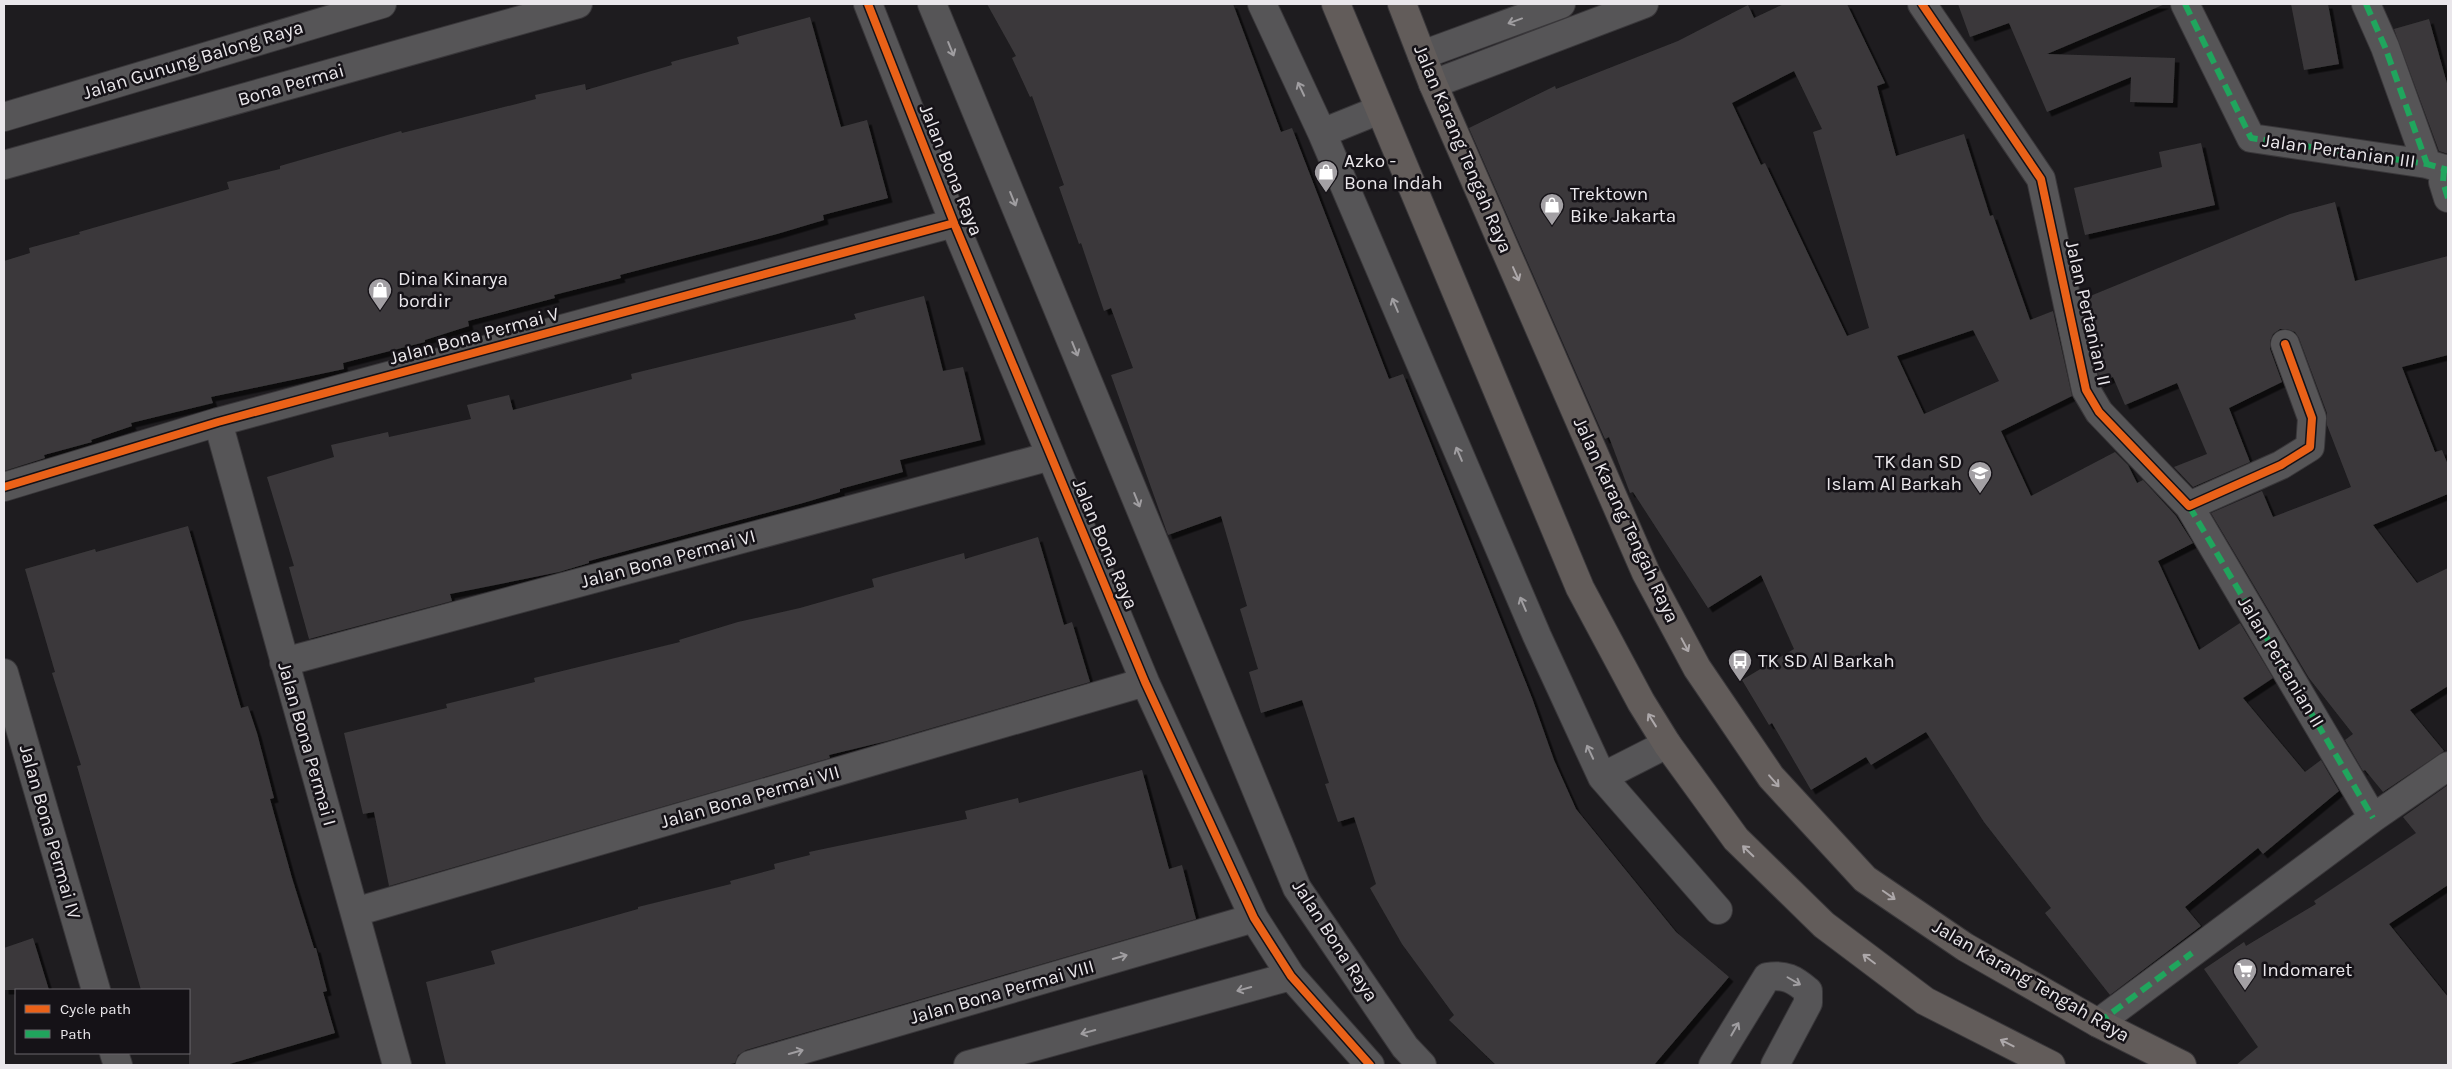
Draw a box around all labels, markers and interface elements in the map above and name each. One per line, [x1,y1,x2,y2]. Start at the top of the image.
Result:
street label: Jalan Gunung Balong Raya [80,16,306,104]
one-way arrow [1508,17,1523,26]
one-way arrow [946,41,956,56]
street label: Jalan Karang Tengah Raya [1409,42,1517,256]
street label: Bona Permai [235,59,347,111]
one-way arrow [1296,81,1306,96]
street label: Jalan Bona Raya [915,101,987,239]
street label: Jalan Pertanian III [2261,129,2417,173]
place label: Azko - Bona Indah [1344,150,1443,194]
shop icon: Azko - Bona Indah [1313,159,1339,193]
place label: Trektown Bike Jakarta [1570,183,1676,227]
one-way arrow [1008,191,1018,206]
shop icon: Trektown Bike Jakarta [1539,192,1565,226]
street label: Jalan Pertanian II [2061,238,2115,388]
one-way arrow [1512,266,1522,281]
place label: Dina Kinarya bordir [398,268,508,312]
shop icon: Dina Kinarya bordir [367,277,393,311]
one-way arrow [1390,298,1400,313]
street label: Jalan Bona Permai V [387,303,562,369]
one-way arrow [1070,341,1080,356]
street label: Jalan Karang Tengah Raya [1569,414,1683,626]
one-way arrow [1454,447,1463,463]
place label: TK dan SD Islam Al Barkah [1826,451,1962,495]
school or university icon: TK dan SD Islam Al Barkah [1967,460,1993,494]
street label: Jalan Bona Raya [1068,475,1142,613]
one-way arrow [1133,492,1142,507]
street label: Jalan Bona Permai VI [578,525,758,593]
street label: Jalan Pertanian II [2233,593,2329,731]
one-way arrow [1517,597,1527,612]
one-way arrow [1681,637,1690,652]
bus stop icon: TK SD Al Barkah [1727,648,1753,682]
place label: TK SD Al Barkah [1758,650,1895,672]
street label: Jalan Bona Permai I [273,660,341,828]
one-way arrow [1647,713,1657,727]
street label: Jalan Bona Permai IV [15,742,85,922]
one-way arrow [1585,745,1594,760]
street label: Jalan Bona Permai VII [658,761,842,833]
one-way arrow [1768,774,1780,787]
one-way arrow [1742,844,1754,857]
street label: Jalan Bona Raya [1288,876,1382,1006]
one-way arrow [1882,890,1896,900]
street label: Jalan Karang Tengah Raya [1929,916,2133,1046]
one-way arrow [1112,951,1128,961]
one-way arrow [1863,953,1876,964]
street label: Jalan Bona Permai VIII [907,955,1097,1029]
supermarket icon: Indomaret [2232,957,2258,991]
place label: Indomaret [2262,959,2352,981]
one-way arrow [1786,976,1801,986]
one-way arrow [1237,985,1253,995]
legend [15,989,190,1054]
text: Cycle path [60,1000,131,1018]
one-way arrow [1730,1023,1740,1037]
text: Path [60,1025,91,1043]
one-way arrow [1080,1028,1096,1038]
one-way arrow [2000,1038,2015,1047]
one-way arrow [788,1046,804,1056]

